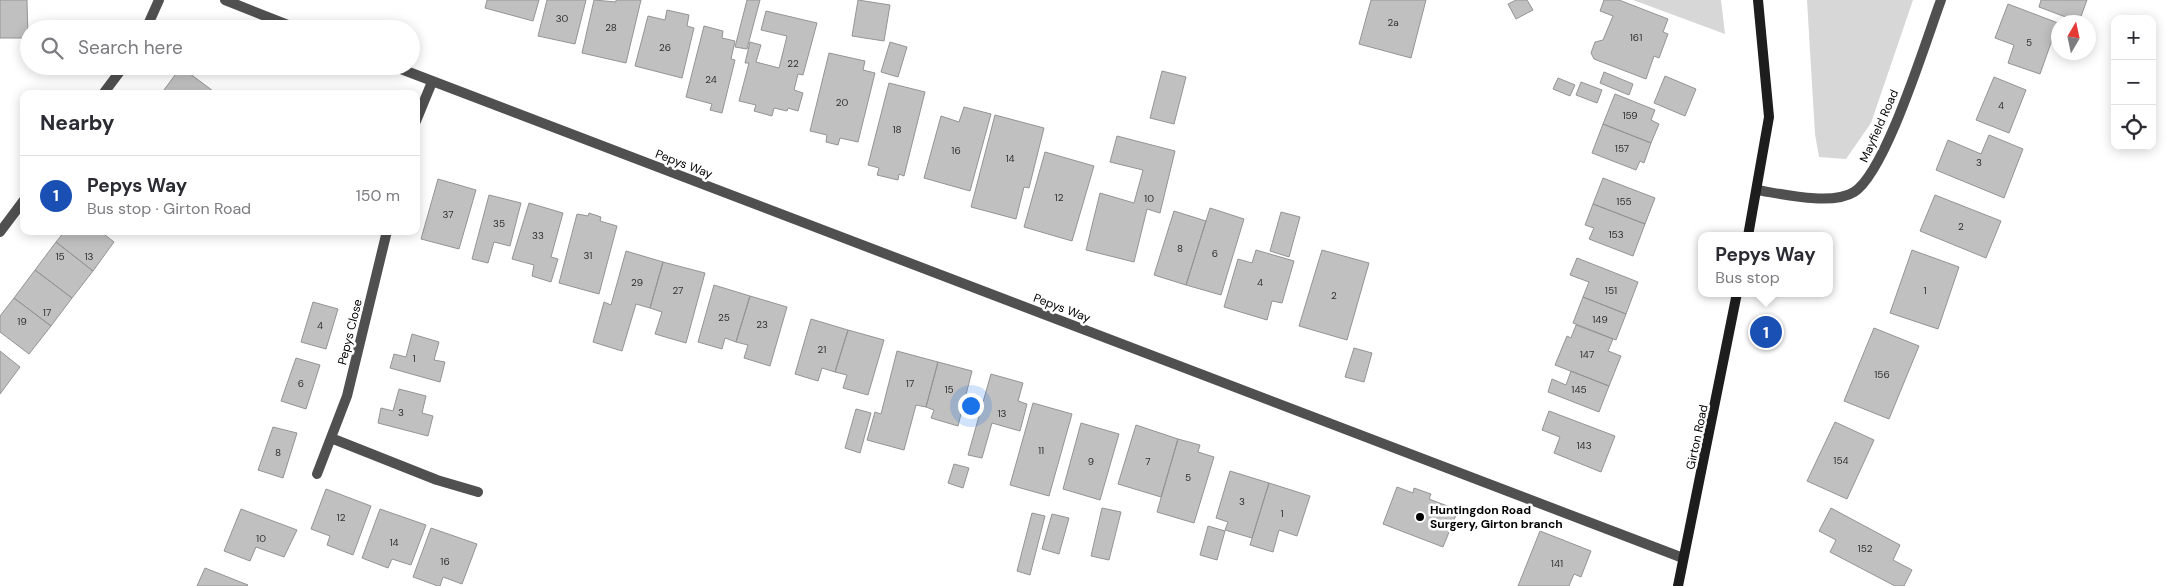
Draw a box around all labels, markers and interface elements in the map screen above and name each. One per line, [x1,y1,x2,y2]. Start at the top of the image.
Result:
house number: 30 [556,12,569,25]
north arrow [2051,15,2096,60]
map controls [2111,15,2156,150]
button: + [2111,15,2156,60]
house number: 2a [1387,16,1399,29]
search box [20,20,420,75]
house number: 28 [605,21,617,34]
house number: 161 [1630,31,1642,44]
icon: search [38,34,66,62]
text: Search here [78,35,183,60]
house number: 5 [2026,36,2032,49]
house number: 26 [659,41,671,54]
house number: 22 [787,57,799,70]
button: − [2111,60,2156,105]
house number: 24 [705,73,717,86]
street label: Mayfield Road [1856,87,1902,165]
house number: 20 [836,96,848,109]
house number: 4 [1998,99,2004,112]
button: locate [2111,105,2156,150]
text: Nearby [40,109,114,137]
house number: 159 [1622,109,1638,122]
house number: 18 [892,123,902,136]
house number: 157 [1615,142,1629,155]
house number: 16 [951,144,961,157]
street label: Pepys Way [653,146,715,182]
house number: 14 [1005,152,1015,165]
house number: 3 [1976,156,1982,169]
text: Pepys Way [87,173,187,198]
text: 1 [53,185,59,206]
text: 150 m [356,185,400,206]
house number: 12 [1055,191,1064,204]
house number: 10 [1144,192,1154,205]
house number: 155 [1616,195,1632,208]
text: Bus stop · Girton Road [87,198,251,219]
house number: 37 [442,208,454,221]
house number: 35 [493,217,505,230]
house number: 2 [1958,220,1964,233]
house number: 153 [1608,228,1624,241]
house number: 33 [532,229,544,242]
popup [1698,232,1833,297]
house number: 8 [1177,242,1183,255]
text: Pepys Way [1715,242,1816,267]
house number: 6 [1212,247,1218,260]
house number: 31 [584,249,592,262]
house number: 15 [55,250,65,263]
house number: 13 [84,250,94,263]
text: Bus stop [1715,267,1780,288]
house number: 29 [631,276,643,289]
house number: 4 [1257,276,1263,289]
house number: 27 [673,284,683,297]
house number: 151 [1605,284,1617,297]
house number: 1 [1923,284,1927,297]
house number: 2 [1331,289,1337,302]
street label: Pepys Way [1031,290,1093,326]
street label: Pepys Close [334,297,366,367]
house number: 17 [43,306,51,319]
house number: 25 [718,311,730,324]
house number: 149 [1592,313,1608,326]
pin: 1 [1750,313,1782,351]
house number: 19 [17,315,27,328]
house number: 23 [756,318,768,331]
house number: 4 [317,319,323,332]
house number: 21 [818,343,826,356]
house number: 147 [1580,348,1594,361]
house number: 1 [412,352,416,365]
house number: 156 [1874,368,1890,381]
house number: 6 [298,377,304,390]
house number: 17 [906,377,914,390]
house number: 15 [944,383,954,396]
house number: 145 [1571,383,1587,396]
your location [958,393,984,419]
street label: Girton Road [1682,403,1712,471]
house number: 3 [398,406,404,419]
house number: 13 [997,407,1007,420]
house number: 143 [1576,439,1592,452]
house number: 11 [1038,444,1044,457]
house number: 8 [275,446,281,459]
house number: 154 [1833,454,1849,467]
house number: 9 [1088,455,1094,468]
house number: 7 [1145,455,1151,468]
house number: 5 [1185,471,1191,484]
house number: 3 [1239,495,1245,508]
place label: Huntingdon Road Surgery, Girton branch [1430,502,1563,532]
house number: 1 [1280,507,1284,520]
house number: 12 [337,511,346,524]
marker: Huntingdon Road Surgery, Girton branch [1414,511,1426,523]
house number: 10 [256,532,266,545]
house number: 14 [389,536,399,549]
house number: 152 [1858,542,1873,555]
house number: 16 [440,555,450,568]
house number: 141 [1551,557,1563,570]

